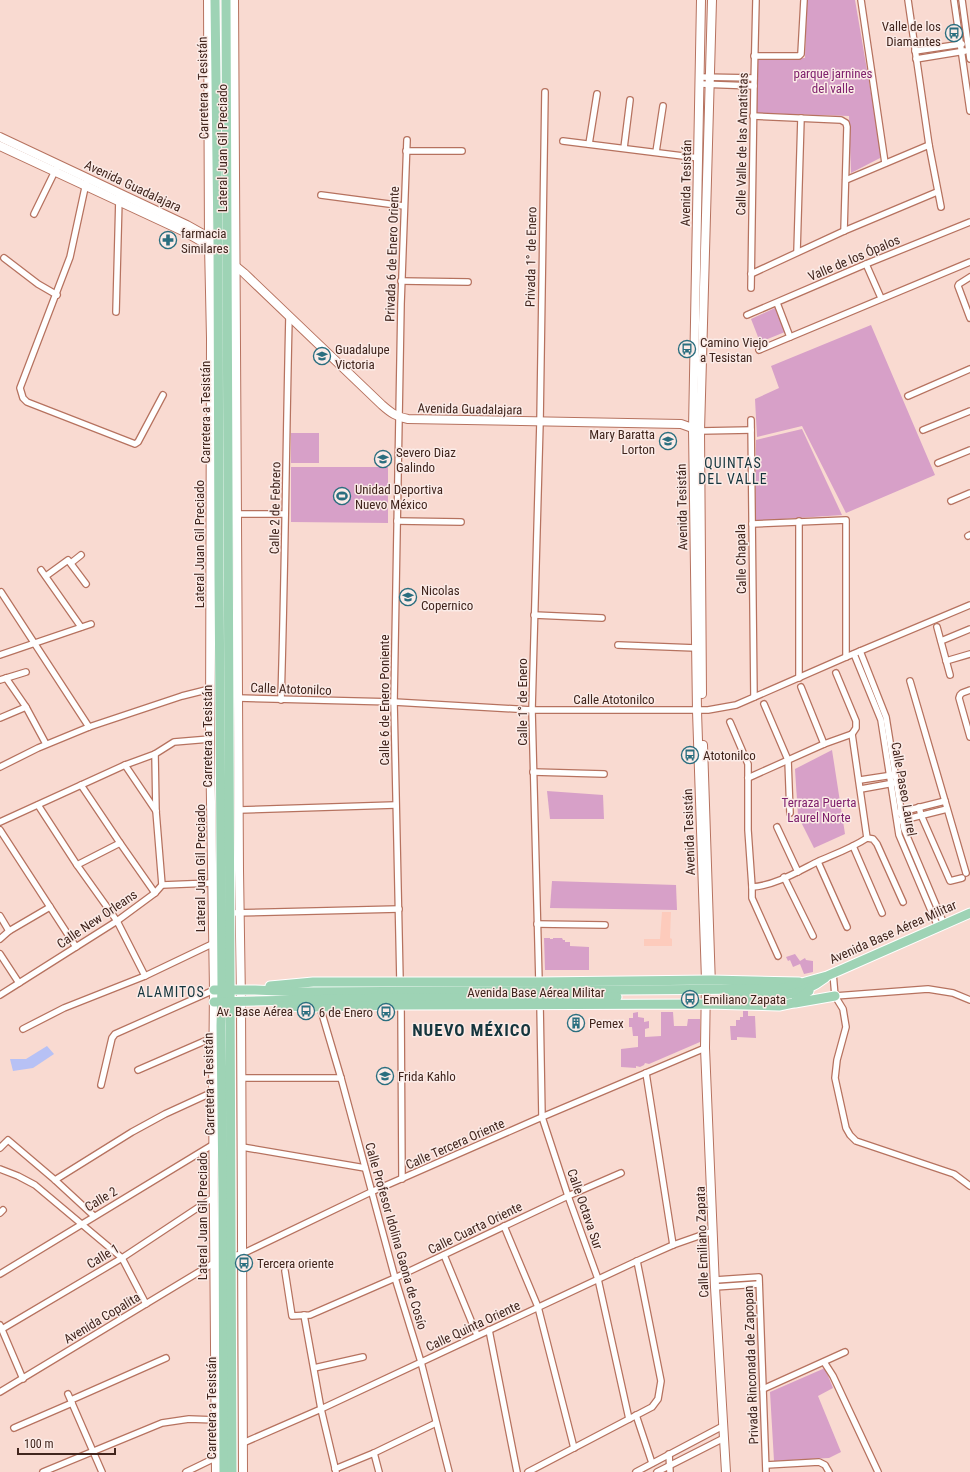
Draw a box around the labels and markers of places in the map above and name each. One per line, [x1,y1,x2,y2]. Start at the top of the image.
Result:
place label: Valle de los Diamantes [882,19,941,49]
bus stop icon: Valle de los Diamantes [944,23,964,43]
place label: farmacia Similares [181,226,229,256]
pharmacy icon: farmacia Similares [158,230,178,250]
place label: Camino Viejo a Tesistan [700,335,768,365]
bus stop icon: Camino Viejo a Tesistan [677,339,697,359]
place label: Guadalupe Victoria [335,342,390,372]
school or university icon: Guadalupe Victoria [312,346,332,366]
place label: Mary Baratta Lorton [589,427,655,457]
school or university icon: Mary Baratta Lorton [658,431,678,451]
place label: Severo Diaz Galindo [396,445,456,475]
school or university icon: Severo Diaz Galindo [373,449,393,469]
place label: Unidad Deportiva Nuevo México [355,482,443,512]
sports icon: Unidad Deportiva Nuevo México [332,486,352,506]
place label: Nicolas Copernico [421,583,473,613]
school or university icon: Nicolas Copernico [398,587,418,607]
bus stop icon: Atotonilco [680,745,700,765]
place label: Atotonilco [703,748,756,763]
bus stop icon: Emiliano Zapata [680,989,700,1009]
place label: Emiliano Zapata [703,992,786,1007]
bus stop icon: Av. Base Aérea [296,1001,316,1021]
bus stop icon: 6 de Enero [376,1002,396,1022]
place label: Av. Base Aérea [216,1004,293,1019]
place label: 6 de Enero [319,1005,373,1020]
building icon: Pemex [566,1013,586,1033]
place label: Pemex [589,1016,624,1031]
school or university icon: Frida Kahlo [375,1066,395,1086]
place label: Frida Kahlo [398,1069,456,1084]
bus stop icon: Tercera oriente [234,1253,254,1273]
place label: Tercera oriente [257,1256,334,1271]

